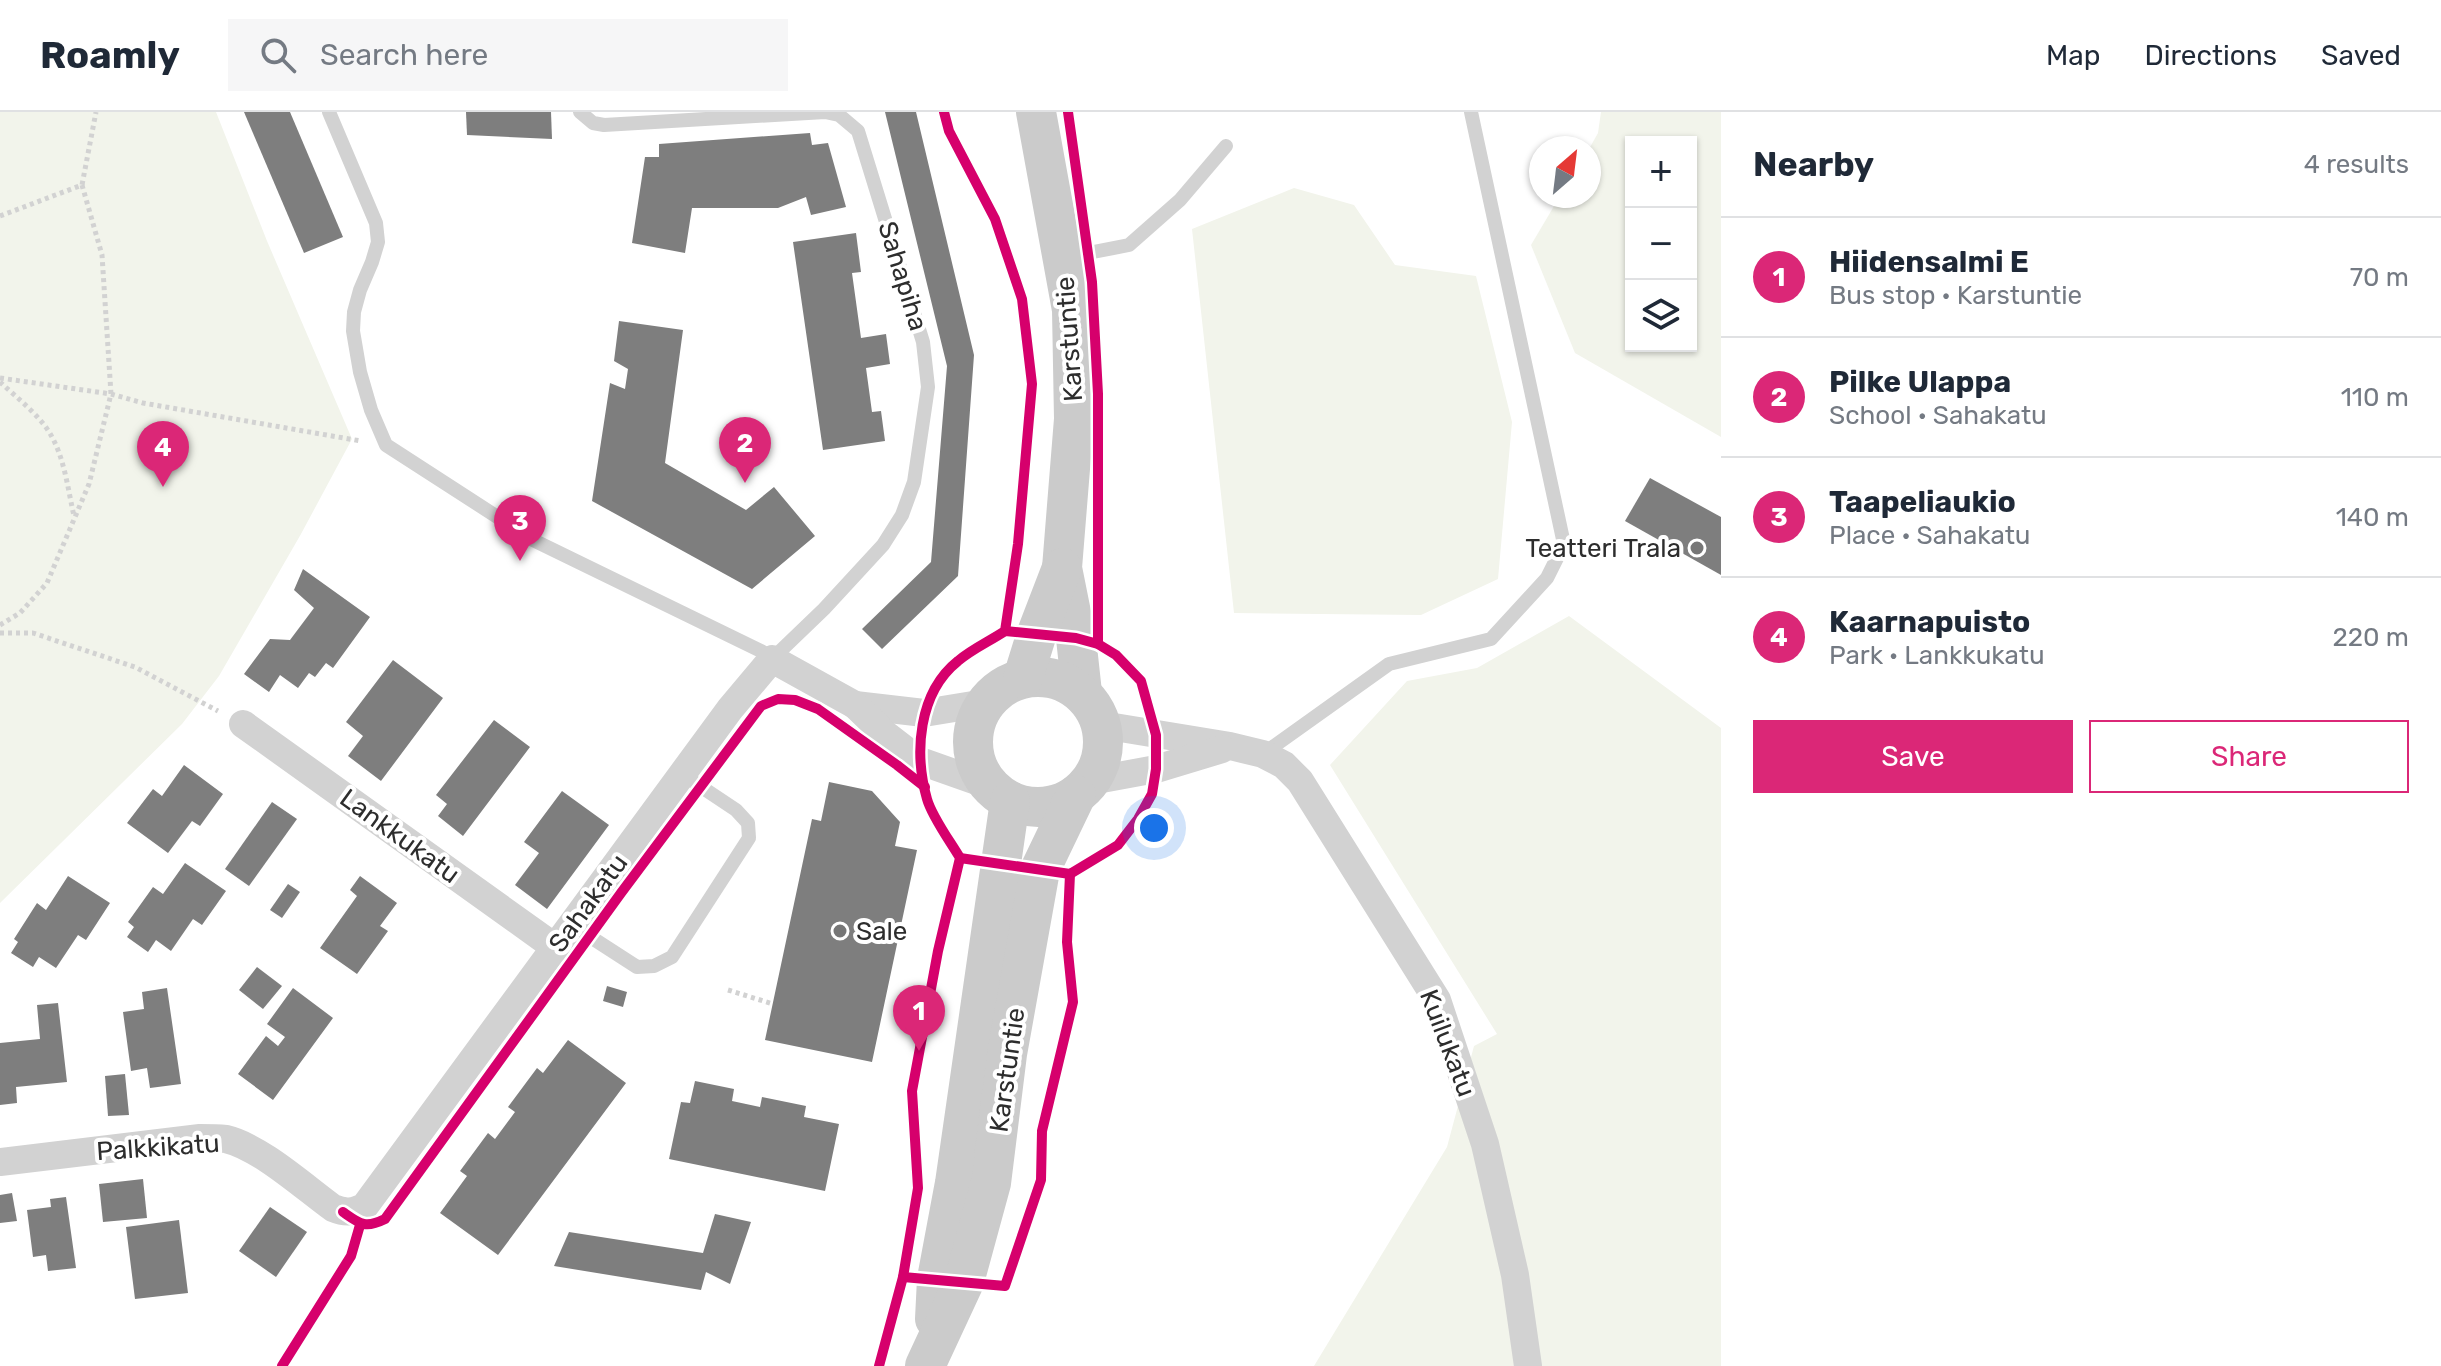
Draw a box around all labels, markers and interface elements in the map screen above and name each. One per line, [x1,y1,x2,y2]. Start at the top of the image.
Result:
search box [228,19,788,91]
text: Roamly [40,32,180,78]
icon: search [256,33,300,77]
text: Search here [320,37,488,73]
text: Map [2046,39,2100,72]
text: Directions [2144,39,2277,72]
text: Saved [2321,39,2401,72]
north arrow [1529,136,1601,208]
map controls [1625,136,1697,352]
button: + [1625,136,1697,208]
text: Nearby [1753,144,1874,185]
text: 4 results [2304,149,2409,180]
button: − [1625,208,1697,280]
street label: Sahapiha [871,218,934,335]
text: Hiidensalmi E [1829,244,2029,280]
text: 1 [1773,262,1785,293]
text: 70 m [2350,262,2409,293]
street label: Karstuntie [1050,275,1089,403]
button: layers [1625,280,1697,352]
text: Bus stop · Karstuntie [1829,280,2082,311]
text: Pilke Ulappa [1829,364,2011,400]
text: 2 [1771,382,1787,413]
text: 110 m [2341,382,2409,413]
text: School · Sahakatu [1829,400,2047,431]
pin: 2 [719,417,771,483]
pin: 4 [137,421,189,487]
text: Taapeliaukio [1829,484,2016,520]
pin: 3 [494,495,546,561]
text: 3 [1770,502,1788,533]
text: 140 m [2336,502,2409,533]
text: Place · Sahakatu [1829,520,2031,551]
place label: Teatteri Trala [1525,533,1681,564]
marker: Teatteri Trala [1688,539,1706,557]
text: Kaarnapuisto [1829,604,2030,640]
text: 4 [1770,622,1788,653]
text: 220 m [2332,622,2409,653]
text: Park · Lankkukatu [1829,640,2045,671]
button: Save [1753,720,2073,793]
button: Share [2089,720,2409,793]
street label: Lankkukatu [334,783,466,890]
your location [1134,808,1174,848]
street label: Sahakatu [542,848,634,958]
place label: Sale [856,916,907,947]
marker: Sale [831,922,849,940]
pin: 1 [893,985,945,1051]
street label: Kuilukatu [1413,985,1482,1101]
street label: Karstuntie [983,1006,1032,1134]
street label: Palkkikatu [95,1128,221,1167]

